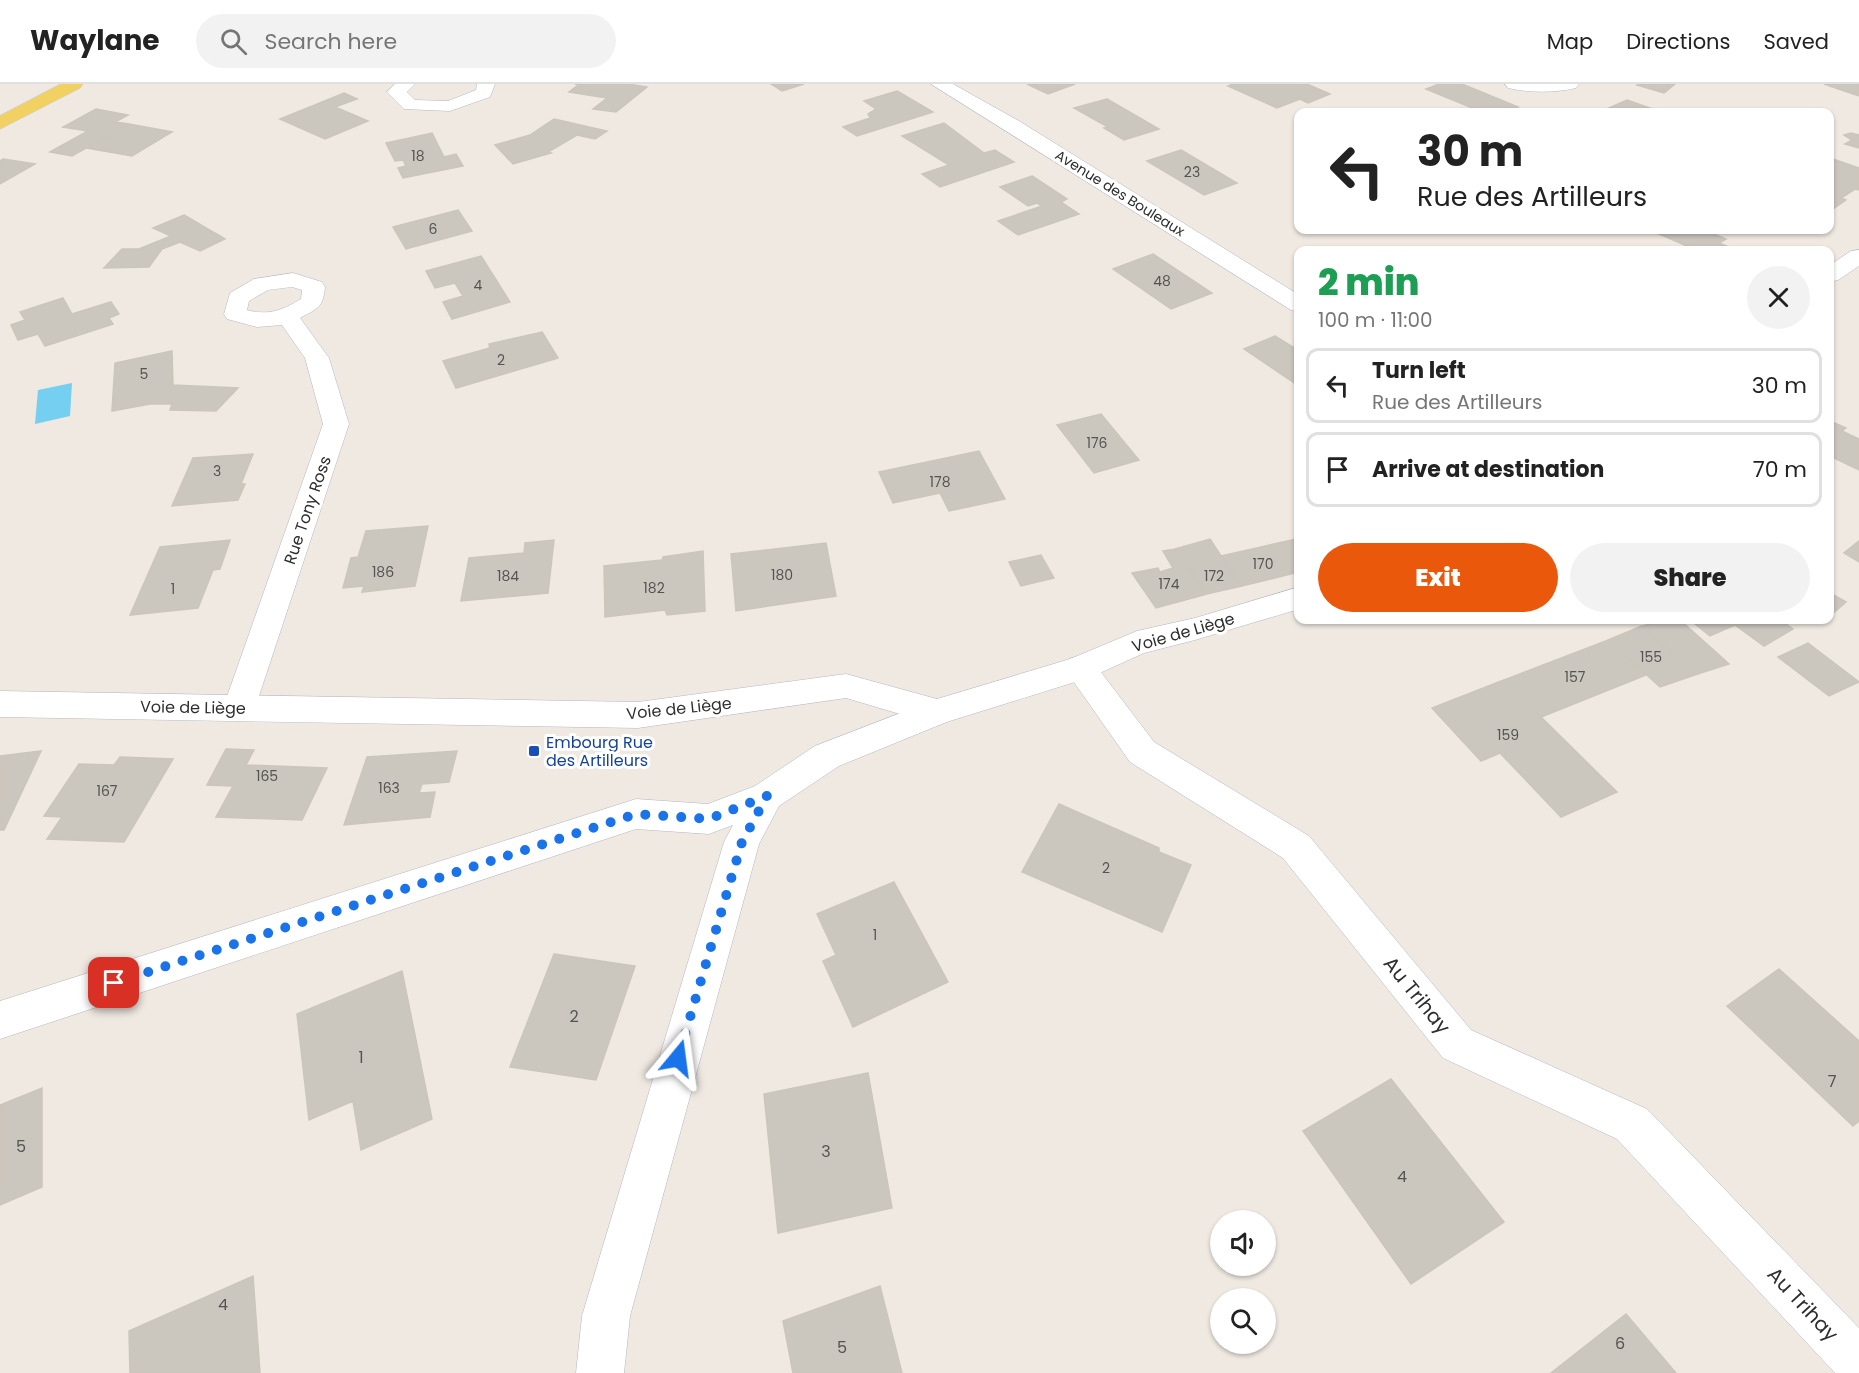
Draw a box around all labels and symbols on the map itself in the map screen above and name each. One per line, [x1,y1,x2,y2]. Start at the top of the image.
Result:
street label: Avenue des Bouleaux [1051,145,1189,241]
house number: 18 [411,146,425,166]
house number: 23 [1184,162,1200,182]
house number: 6 [429,219,438,239]
house number: 48 [1153,271,1171,291]
house number: 4 [474,275,483,295]
house number: 2 [497,350,505,370]
house number: 5 [140,364,148,384]
house number: 176 [1086,433,1108,453]
street label: Rue Tony Ross [278,453,337,567]
house number: 3 [213,461,221,481]
house number: 178 [930,472,951,492]
house number: 170 [1253,554,1273,574]
house number: 186 [372,562,394,582]
house number: 180 [771,565,793,585]
house number: 184 [497,566,519,586]
house number: 172 [1204,566,1224,586]
house number: 174 [1159,574,1180,594]
house number: 182 [643,578,665,598]
house number: 1 [171,579,175,599]
street label: Voie de Liège [1129,607,1237,658]
house number: 155 [1640,647,1662,667]
house number: 157 [1565,667,1586,687]
street label: Voie de Liège [625,692,733,725]
street label: Voie de Liège [140,695,246,720]
house number: 159 [1497,725,1519,745]
place label: Embourg Rue des Artilleurs [546,731,653,772]
marker: Embourg Rue des Artilleurs [527,744,541,758]
house number: 165 [256,766,278,786]
house number: 163 [378,778,400,798]
house number: 167 [96,781,118,801]
house number: 2 [1102,858,1110,878]
house number: 1 [873,925,877,945]
street label: Au Trihay [1377,950,1457,1040]
pin [88,957,139,1008]
house number: 2 [569,1005,579,1028]
position arrow [646,1026,710,1090]
house number: 1 [358,1046,364,1069]
house number: 7 [1828,1070,1837,1093]
house number: 5 [16,1135,26,1158]
house number: 3 [821,1140,831,1163]
house number: 4 [1397,1165,1407,1188]
street label: Au Trihay [1761,1261,1845,1347]
house number: 4 [218,1293,228,1316]
house number: 6 [1615,1332,1625,1355]
house number: 5 [837,1336,847,1359]

